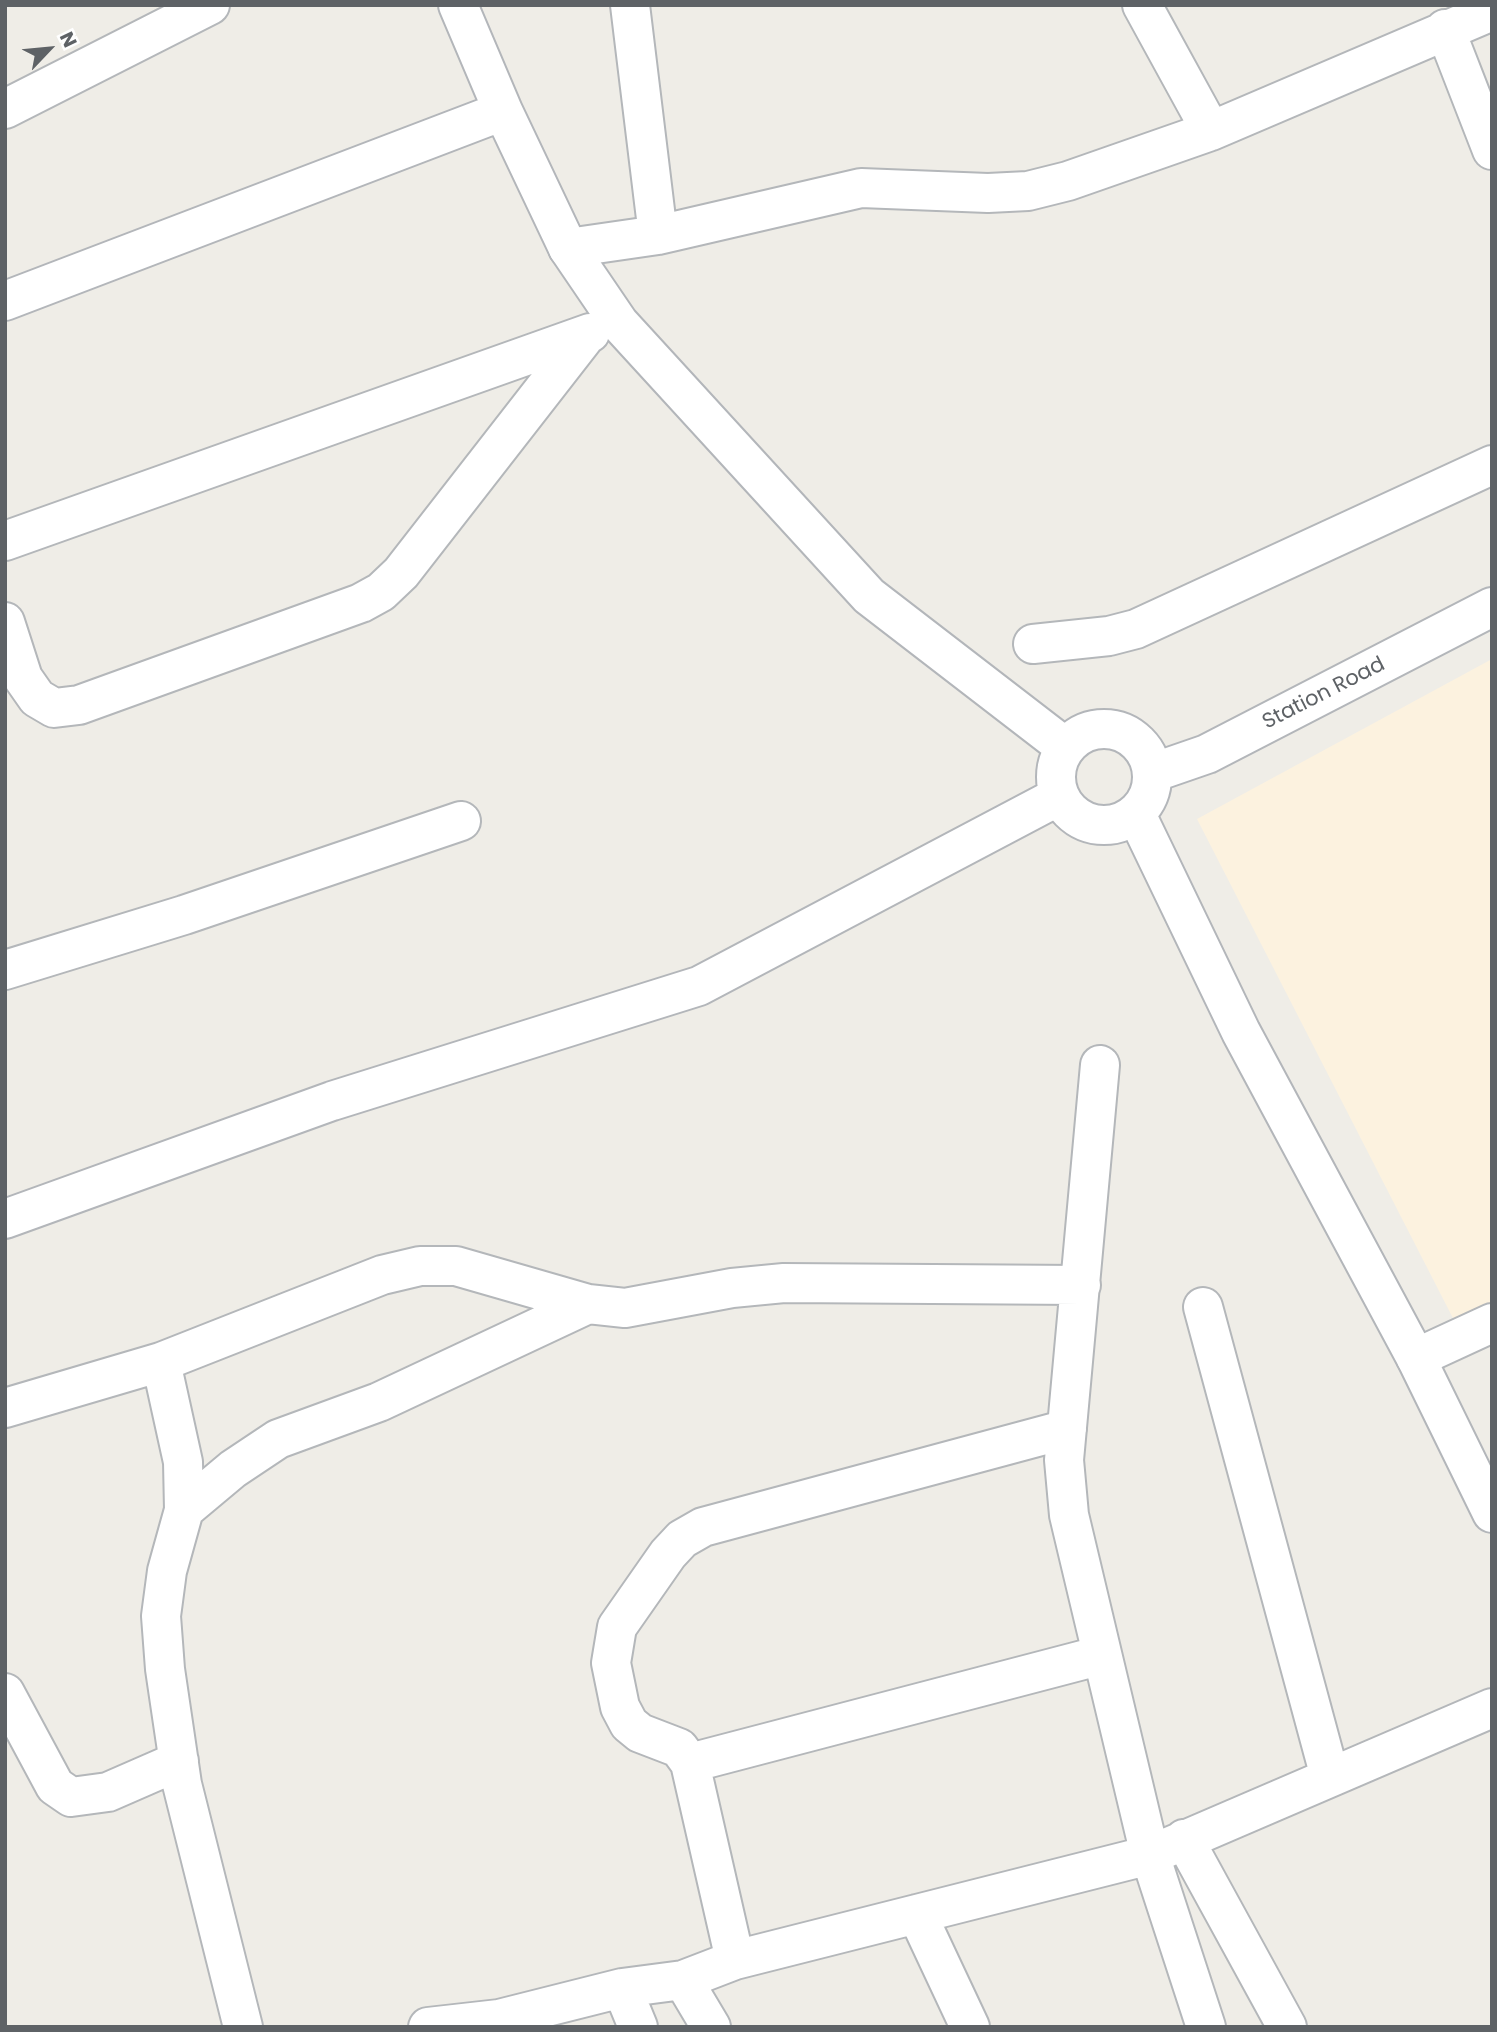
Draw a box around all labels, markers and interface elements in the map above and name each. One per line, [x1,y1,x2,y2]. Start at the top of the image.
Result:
north arrow [14,14,84,84]
text: N [53,27,84,52]
street label: Station Road [1259,652,1389,736]

